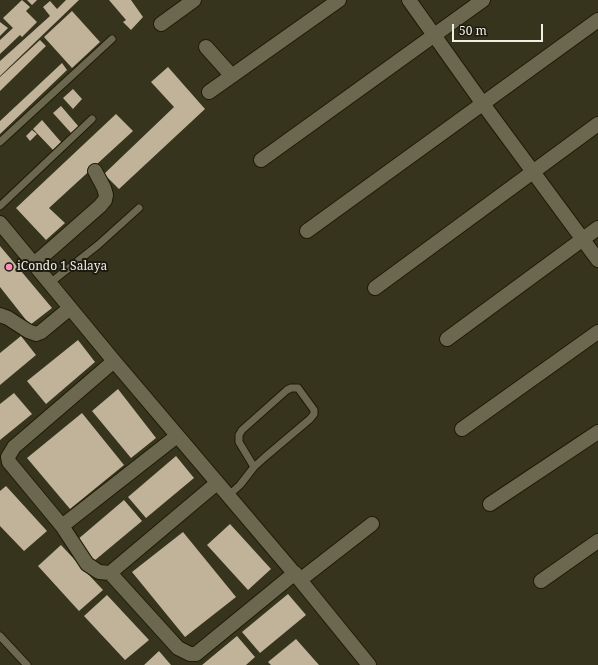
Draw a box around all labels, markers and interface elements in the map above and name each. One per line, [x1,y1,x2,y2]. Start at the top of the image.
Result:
scale bar [454,16,545,42]
text: 50 m [459,22,487,39]
place label: iCondo 1 Salaya [17,260,107,274]
marker: iCondo 1 Salaya [4,262,14,272]

